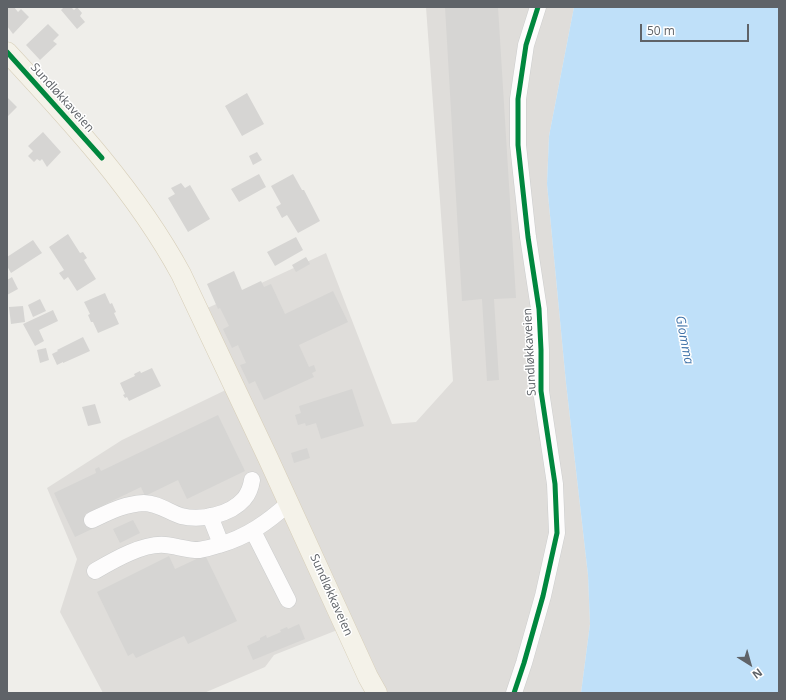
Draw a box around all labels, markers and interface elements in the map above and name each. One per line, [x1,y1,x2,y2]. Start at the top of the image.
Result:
scale bar [642,16,751,42]
text: 50 m [647,22,675,39]
street label: Sundløkkaveien [27,60,97,136]
street label: Sundløkkaveien [521,308,539,396]
water label: Glomma [672,314,696,366]
street label: Sundløkkaveien [307,552,355,638]
north arrow [730,644,770,684]
text: N [749,665,766,683]

